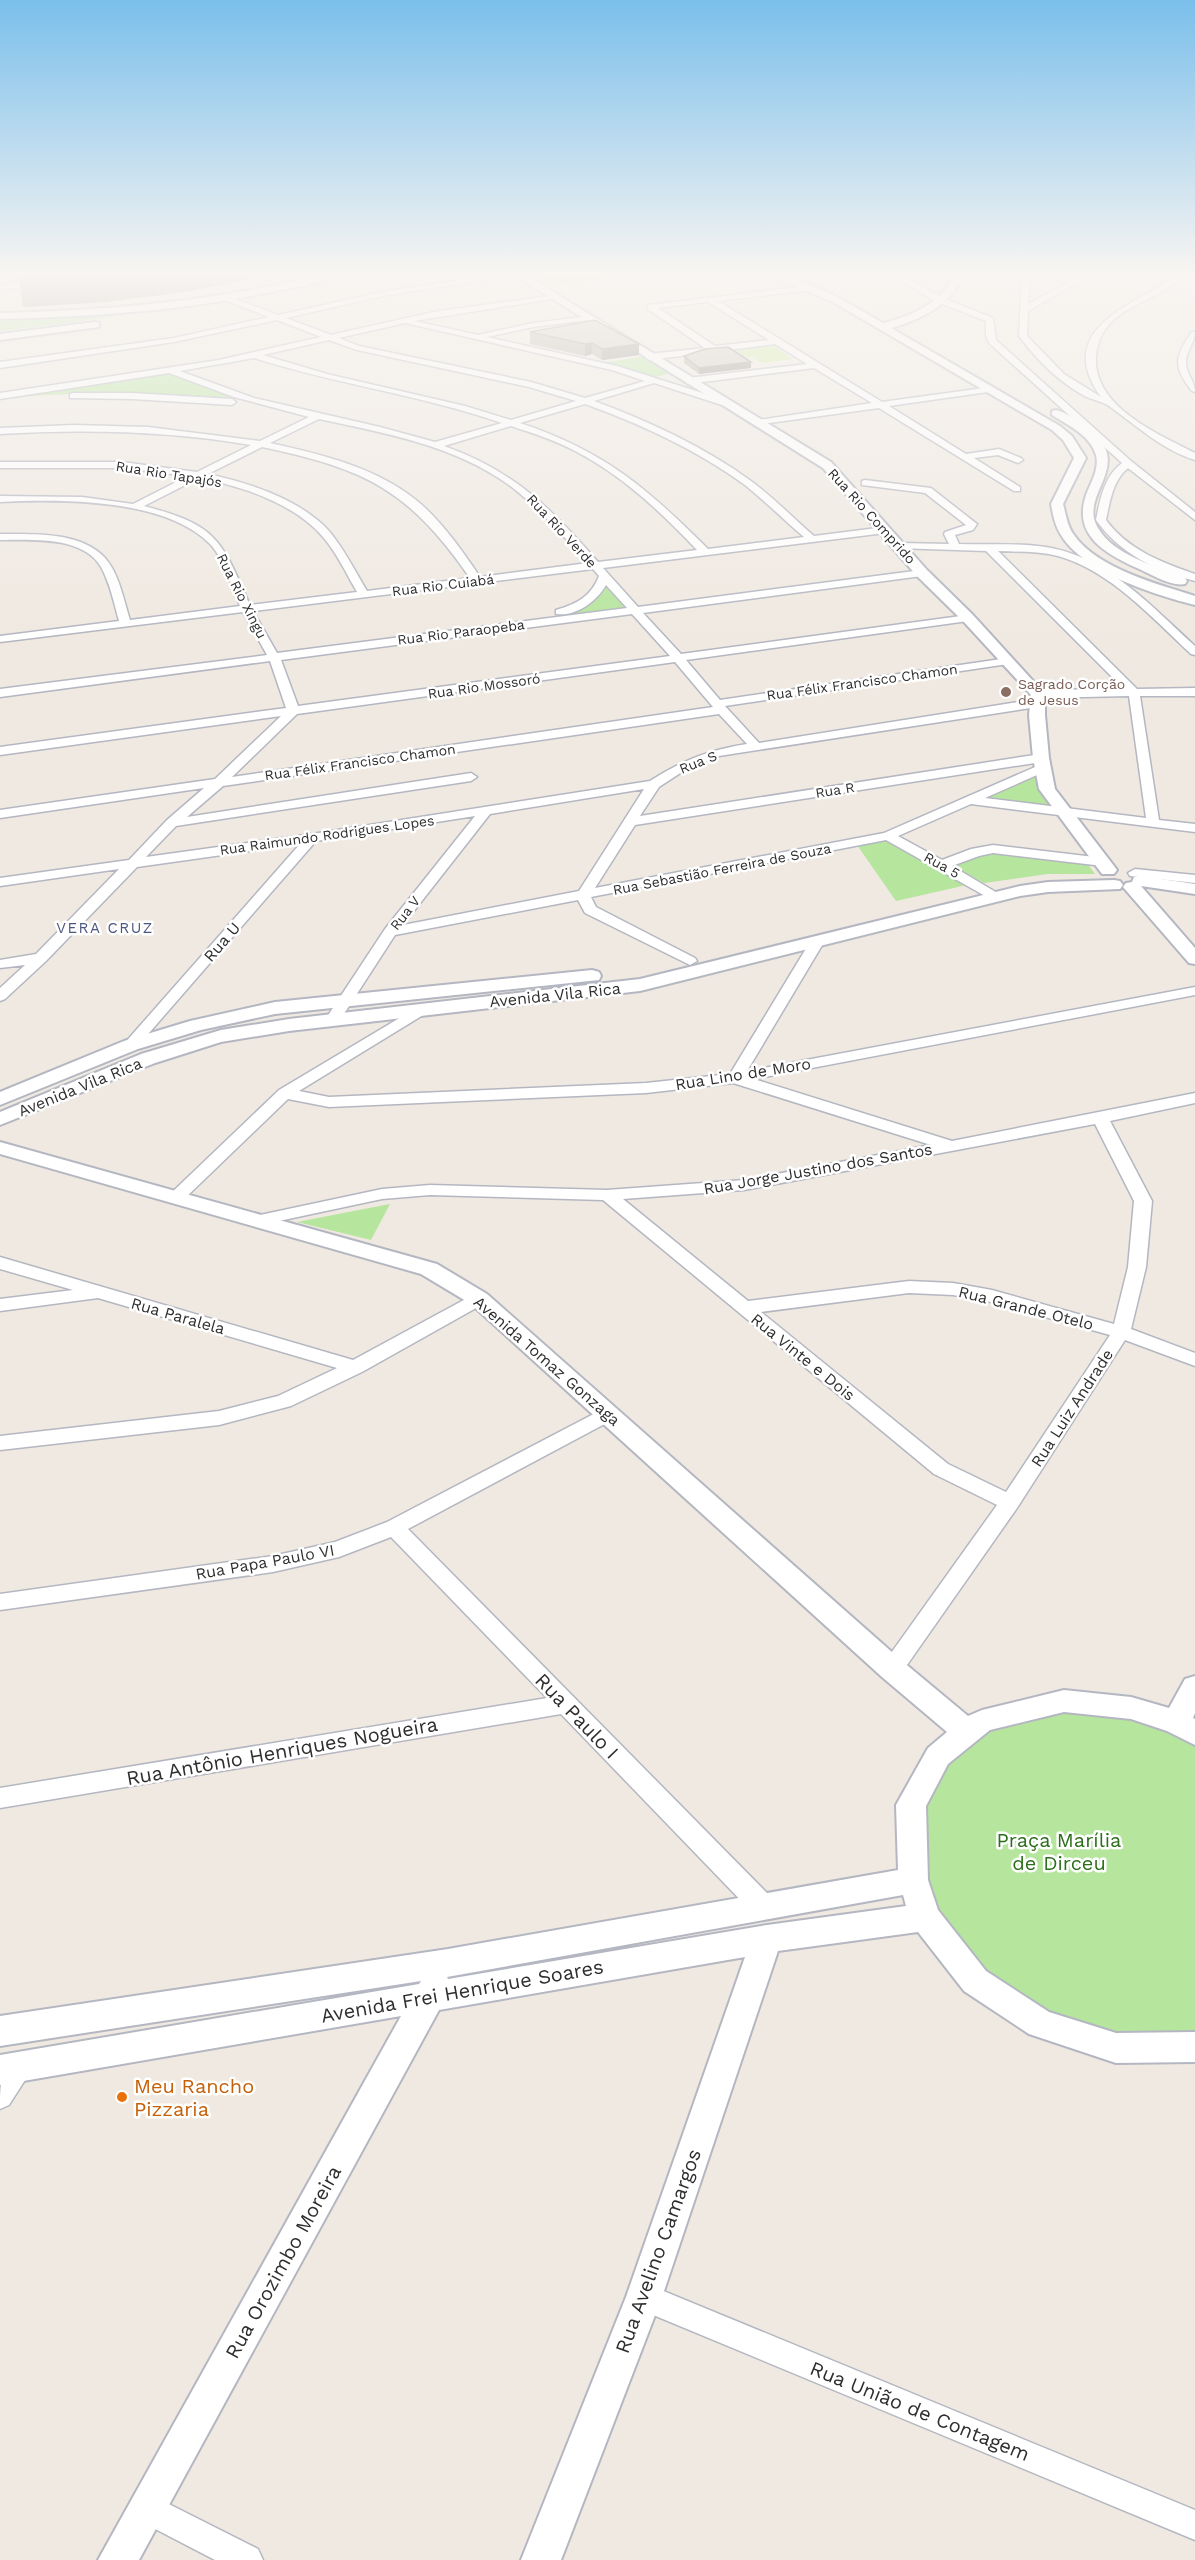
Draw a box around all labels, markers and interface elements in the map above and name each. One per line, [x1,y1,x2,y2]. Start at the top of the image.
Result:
street label: Rua Rio Tapajós [115,458,223,490]
street label: Rua Rio Comprido [825,465,919,567]
street label: Rua Rio Verde [524,491,600,571]
street label: Rua Rio Xingu [214,551,270,641]
street label: Rua Rio Cuiabá [391,571,495,599]
street label: Rua Rio Paraopeba [396,616,526,648]
street label: Rua Félix Francisco Chamon [766,661,958,703]
street label: Rua Rio Mossoró [427,670,541,702]
place label: Sagrado Corção de Jesus [1018,676,1125,708]
marker: Sagrado Corção de Jesus [999,685,1013,699]
street label: Rua Félix Francisco Chamon [264,741,456,783]
street label: Rua S [677,747,719,777]
street label: Rua R [814,779,856,801]
street label: Rua Raimundo Rodrigues Lopes [219,812,435,858]
street label: Rua Sebastião Ferreira de Souza [612,840,832,898]
street label: Rua 5 [921,849,963,881]
street label: Rua V [387,893,423,933]
street label: Rua U [200,918,244,966]
district label: VERA CRUZ [56,919,154,937]
street label: Avenida Vila Rica [488,979,622,1011]
street label: Avenida Vila Rica [15,1053,145,1121]
street label: Rua Lino de Moro [674,1054,812,1094]
street label: Rua Jorge Justino dos Santos [702,1140,934,1198]
street label: Rua Grande Otelo [957,1282,1095,1334]
street label: Avenida Tomaz Gonzaga [470,1292,624,1430]
street label: Rua Paralela [129,1294,227,1338]
street label: Rua Vinte e Dois [747,1309,859,1405]
street label: Rua Luiz Andrade [1027,1346,1117,1470]
street label: Rua Papa Paulo VI [194,1540,336,1584]
street label: Rua Paulo I [530,1668,624,1764]
street label: Rua Antônio Henriques Nogueira [124,1712,440,1790]
park label: Praça Marília de Dirceu [997,1828,1121,1875]
street label: Avenida Frei Henrique Soares [319,1954,605,2028]
place label: Meu Rancho Pizzaria [134,2074,254,2121]
marker: Meu Rancho Pizzaria [115,2090,129,2104]
street label: Rua Avelino Camargos [610,2146,706,2356]
street label: Rua Orozimbo Moreira [220,2161,346,2363]
street label: Rua União de Contagem [807,2356,1033,2466]

